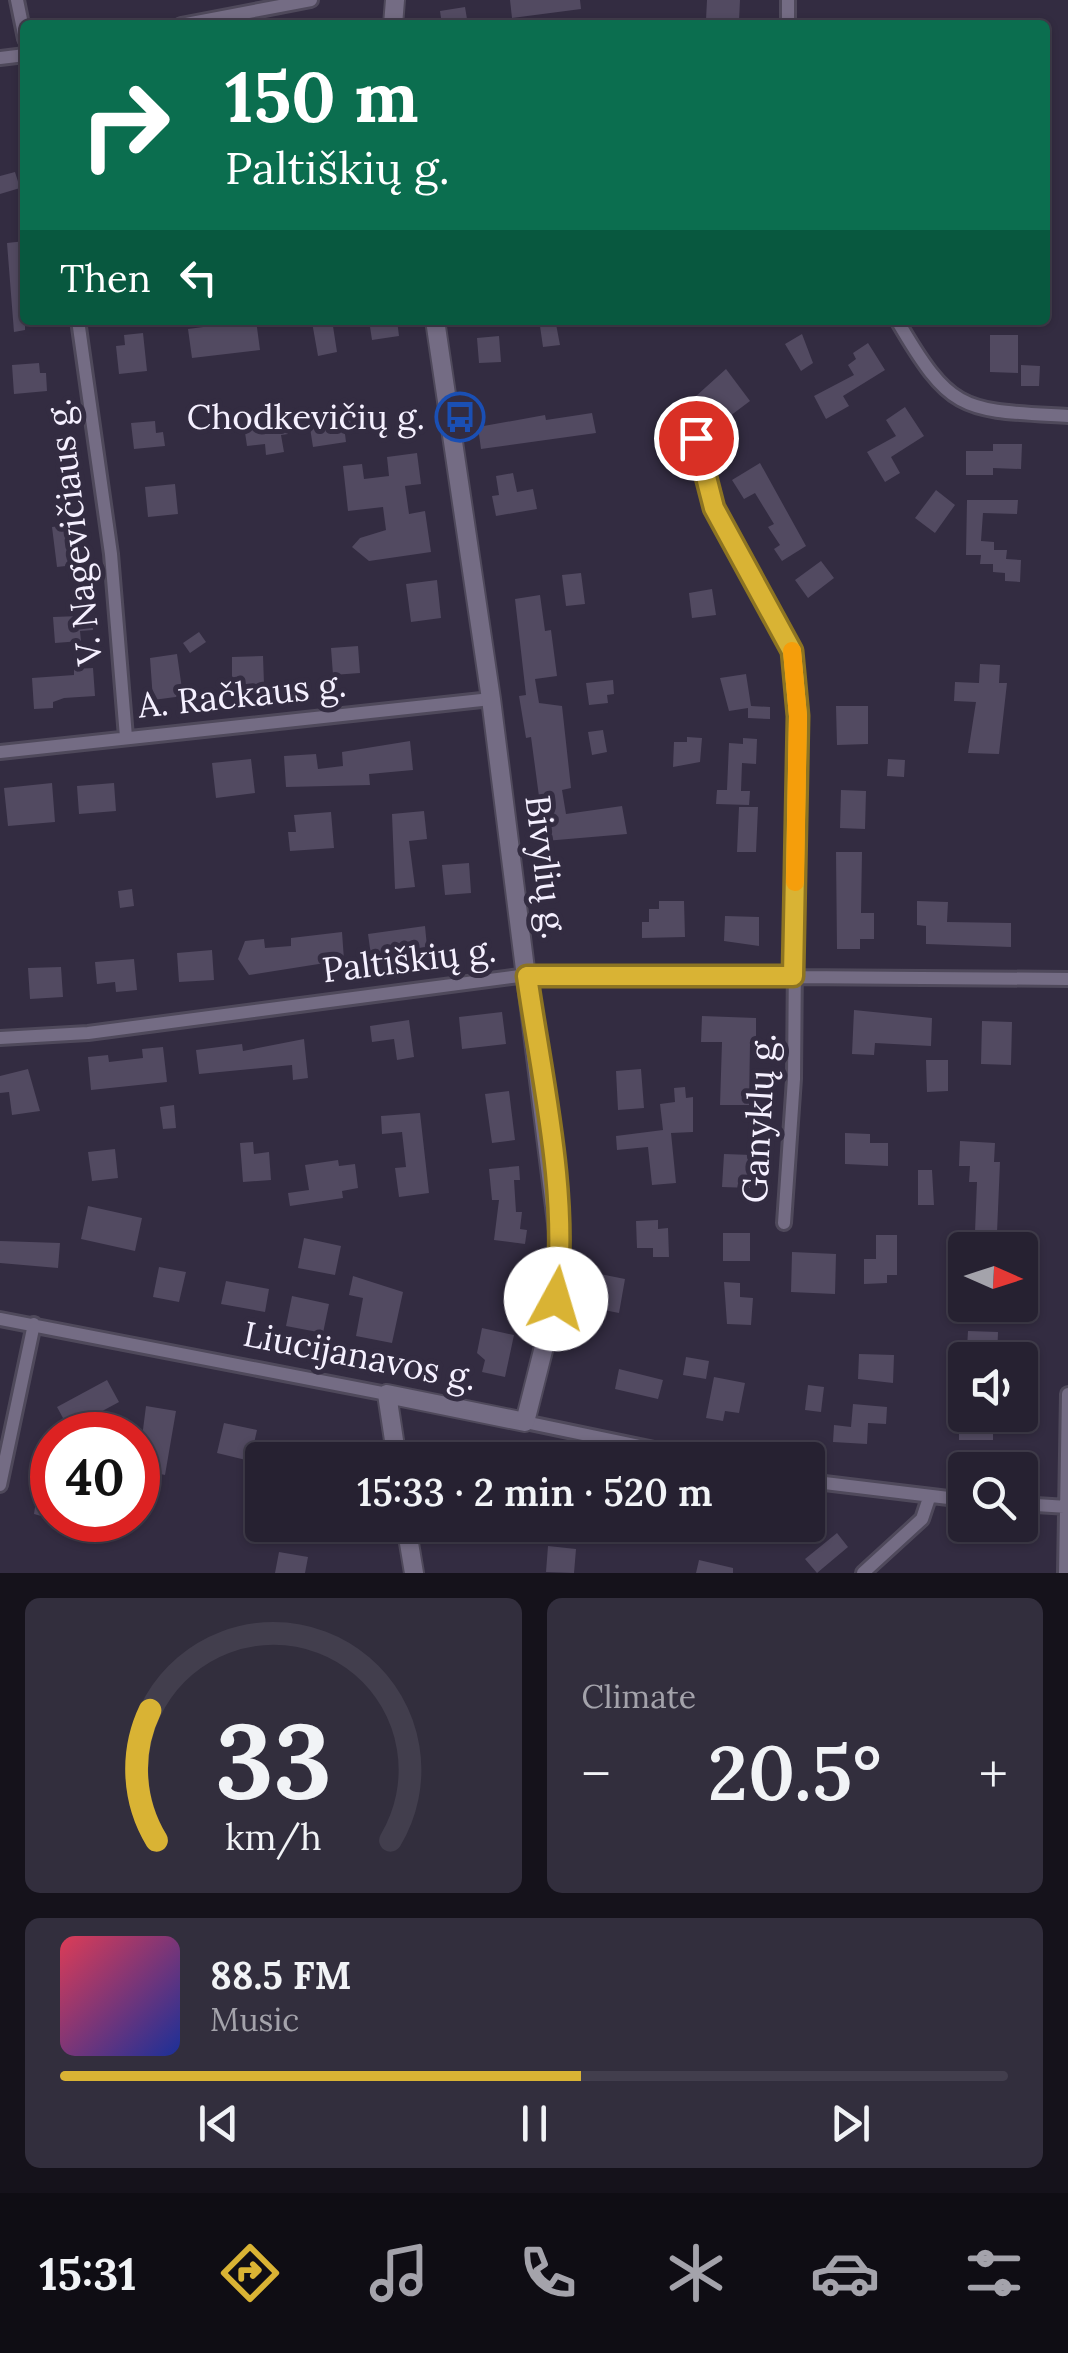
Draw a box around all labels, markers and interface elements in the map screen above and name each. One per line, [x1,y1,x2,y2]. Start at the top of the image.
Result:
text: 150 m [225,52,419,141]
icon: right [60,60,190,190]
text: Paltiškių g. [225,139,450,196]
icon: left [171,250,226,305]
text: Then [60,254,151,302]
bus stop icon: Chodkevičių g. [434,391,486,443]
place label: Chodkevičių g. [187,394,425,439]
street label: V. Nagevičiaus g. [35,396,112,669]
pin [654,396,739,481]
icon: arrive [669,411,724,466]
street label: A. Račkaus g. [135,661,348,728]
street label: Bivylių g. [515,792,578,942]
street label: Paltiškių g. [319,927,498,992]
street label: Ganyklų g. [732,1032,785,1204]
north arrow [948,1232,1038,1322]
map controls [948,1232,1038,1542]
position arrow [504,1247,608,1351]
street label: Liucijanavos g. [240,1311,481,1400]
button: sound [948,1342,1038,1432]
speed limit sign: 40 [30,1412,160,1542]
button: search [948,1452,1038,1542]
text: 15:33 · 2 min · 520 m [357,1468,713,1516]
text: Climate [582,1676,696,1717]
text: 33 [215,1693,331,1826]
text: 20.5° [708,1725,882,1821]
text: − [582,1739,611,1809]
text: + [979,1739,1008,1809]
text: km/h [225,1814,322,1860]
text: 88.5 FM [210,1951,351,1999]
text: Music [210,1999,299,2040]
icon: previous [191,2096,246,2151]
icon: pause [507,2096,562,2151]
icon: next [823,2096,878,2151]
icon: directions [215,2238,285,2308]
icon: music [364,2238,434,2308]
icon: phone [513,2238,583,2308]
icon: climate [661,2238,731,2308]
icon: car [810,2238,880,2308]
icon: filters [959,2238,1029,2308]
text: 15:31 [39,2245,137,2302]

